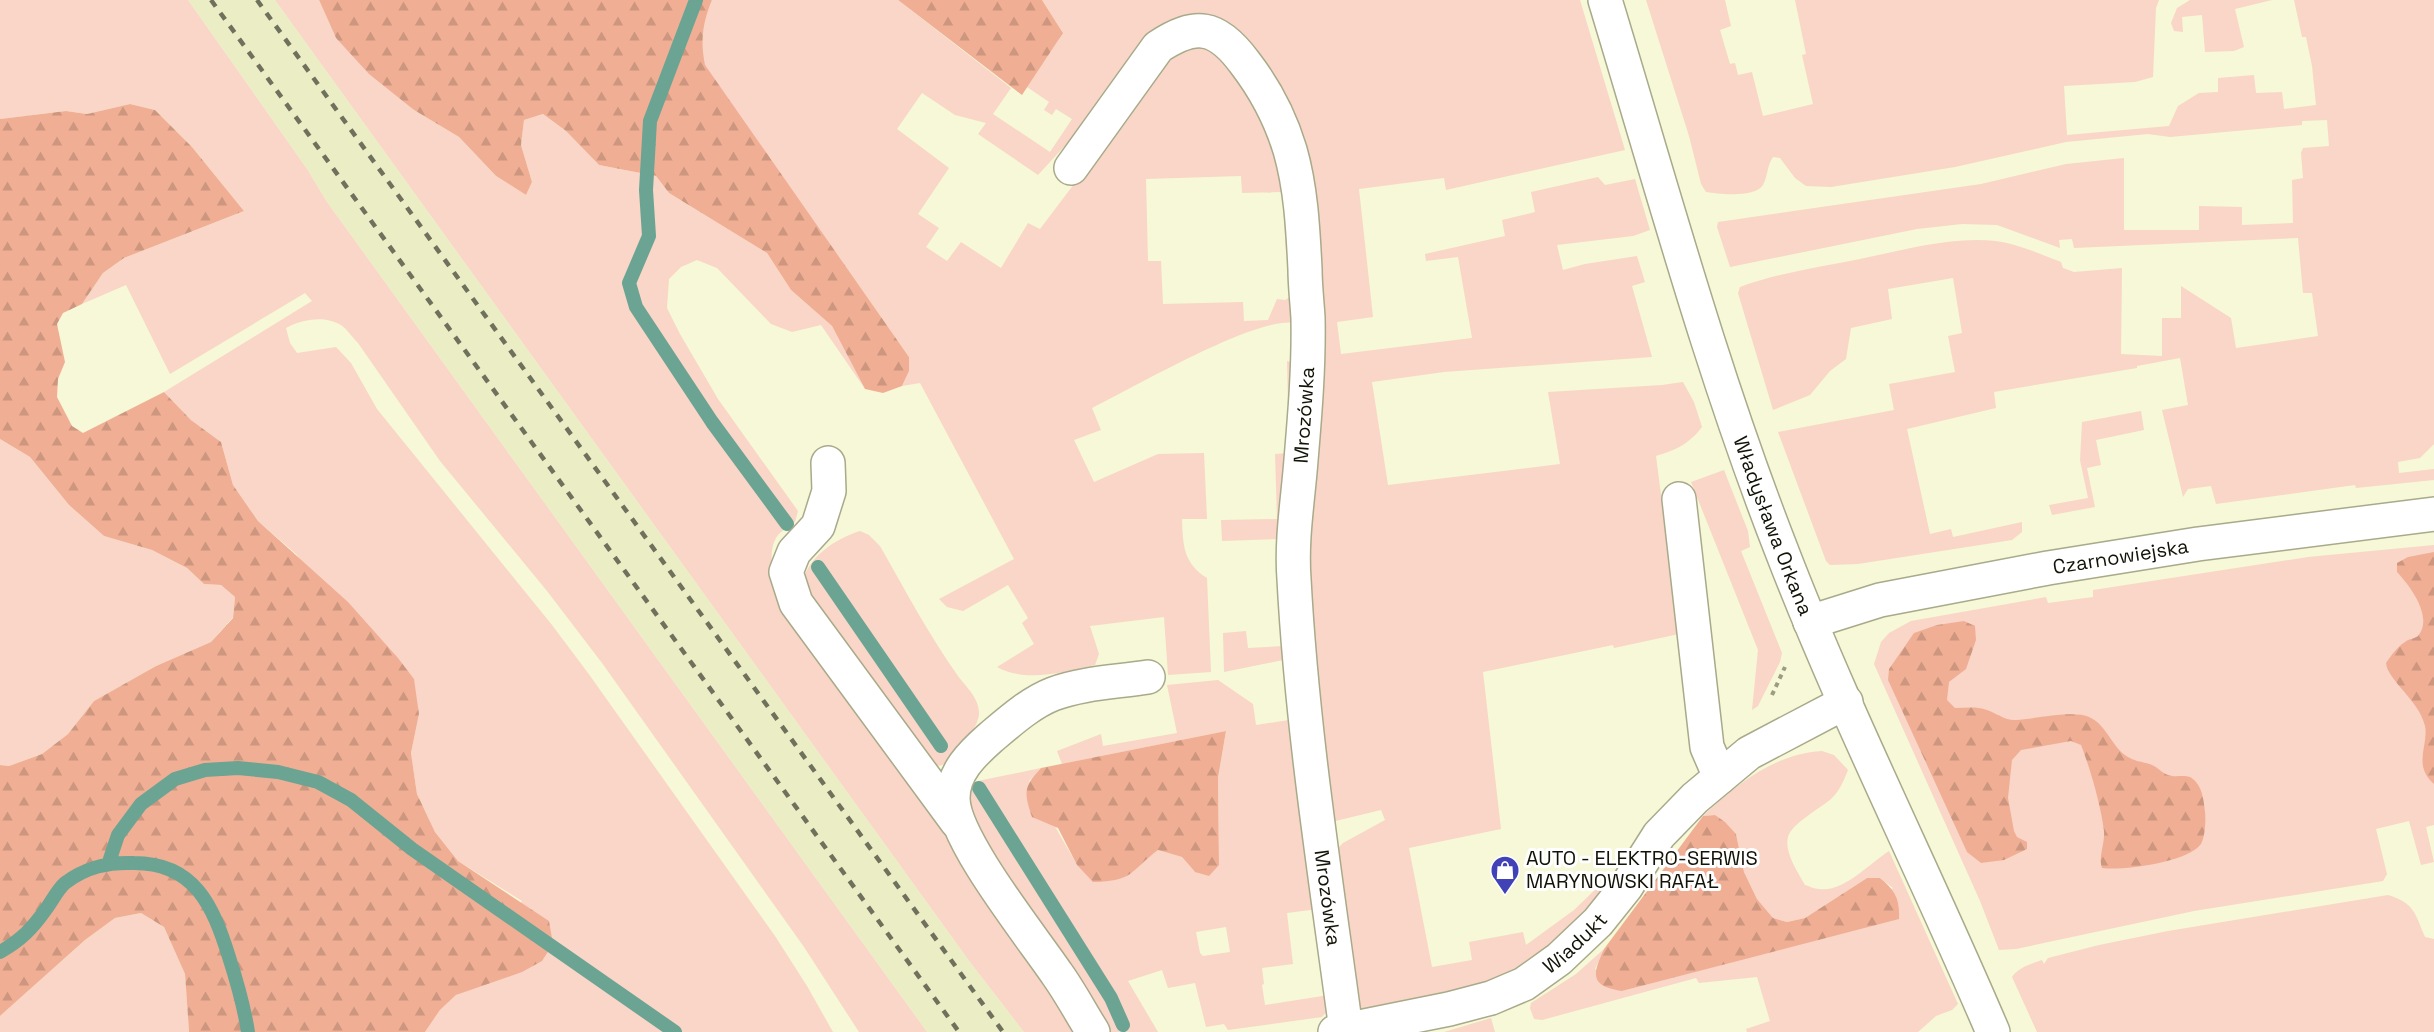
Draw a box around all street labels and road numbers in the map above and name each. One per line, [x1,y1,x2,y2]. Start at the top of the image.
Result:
street label: Mrozówka [1288,366,1320,464]
street label: Władysława Orkana [1728,433,1819,619]
street label: Czarnowiejska [2051,533,2190,580]
street label: Mrozówka [1308,848,1347,948]
street label: Wiadukt [1538,908,1613,979]

